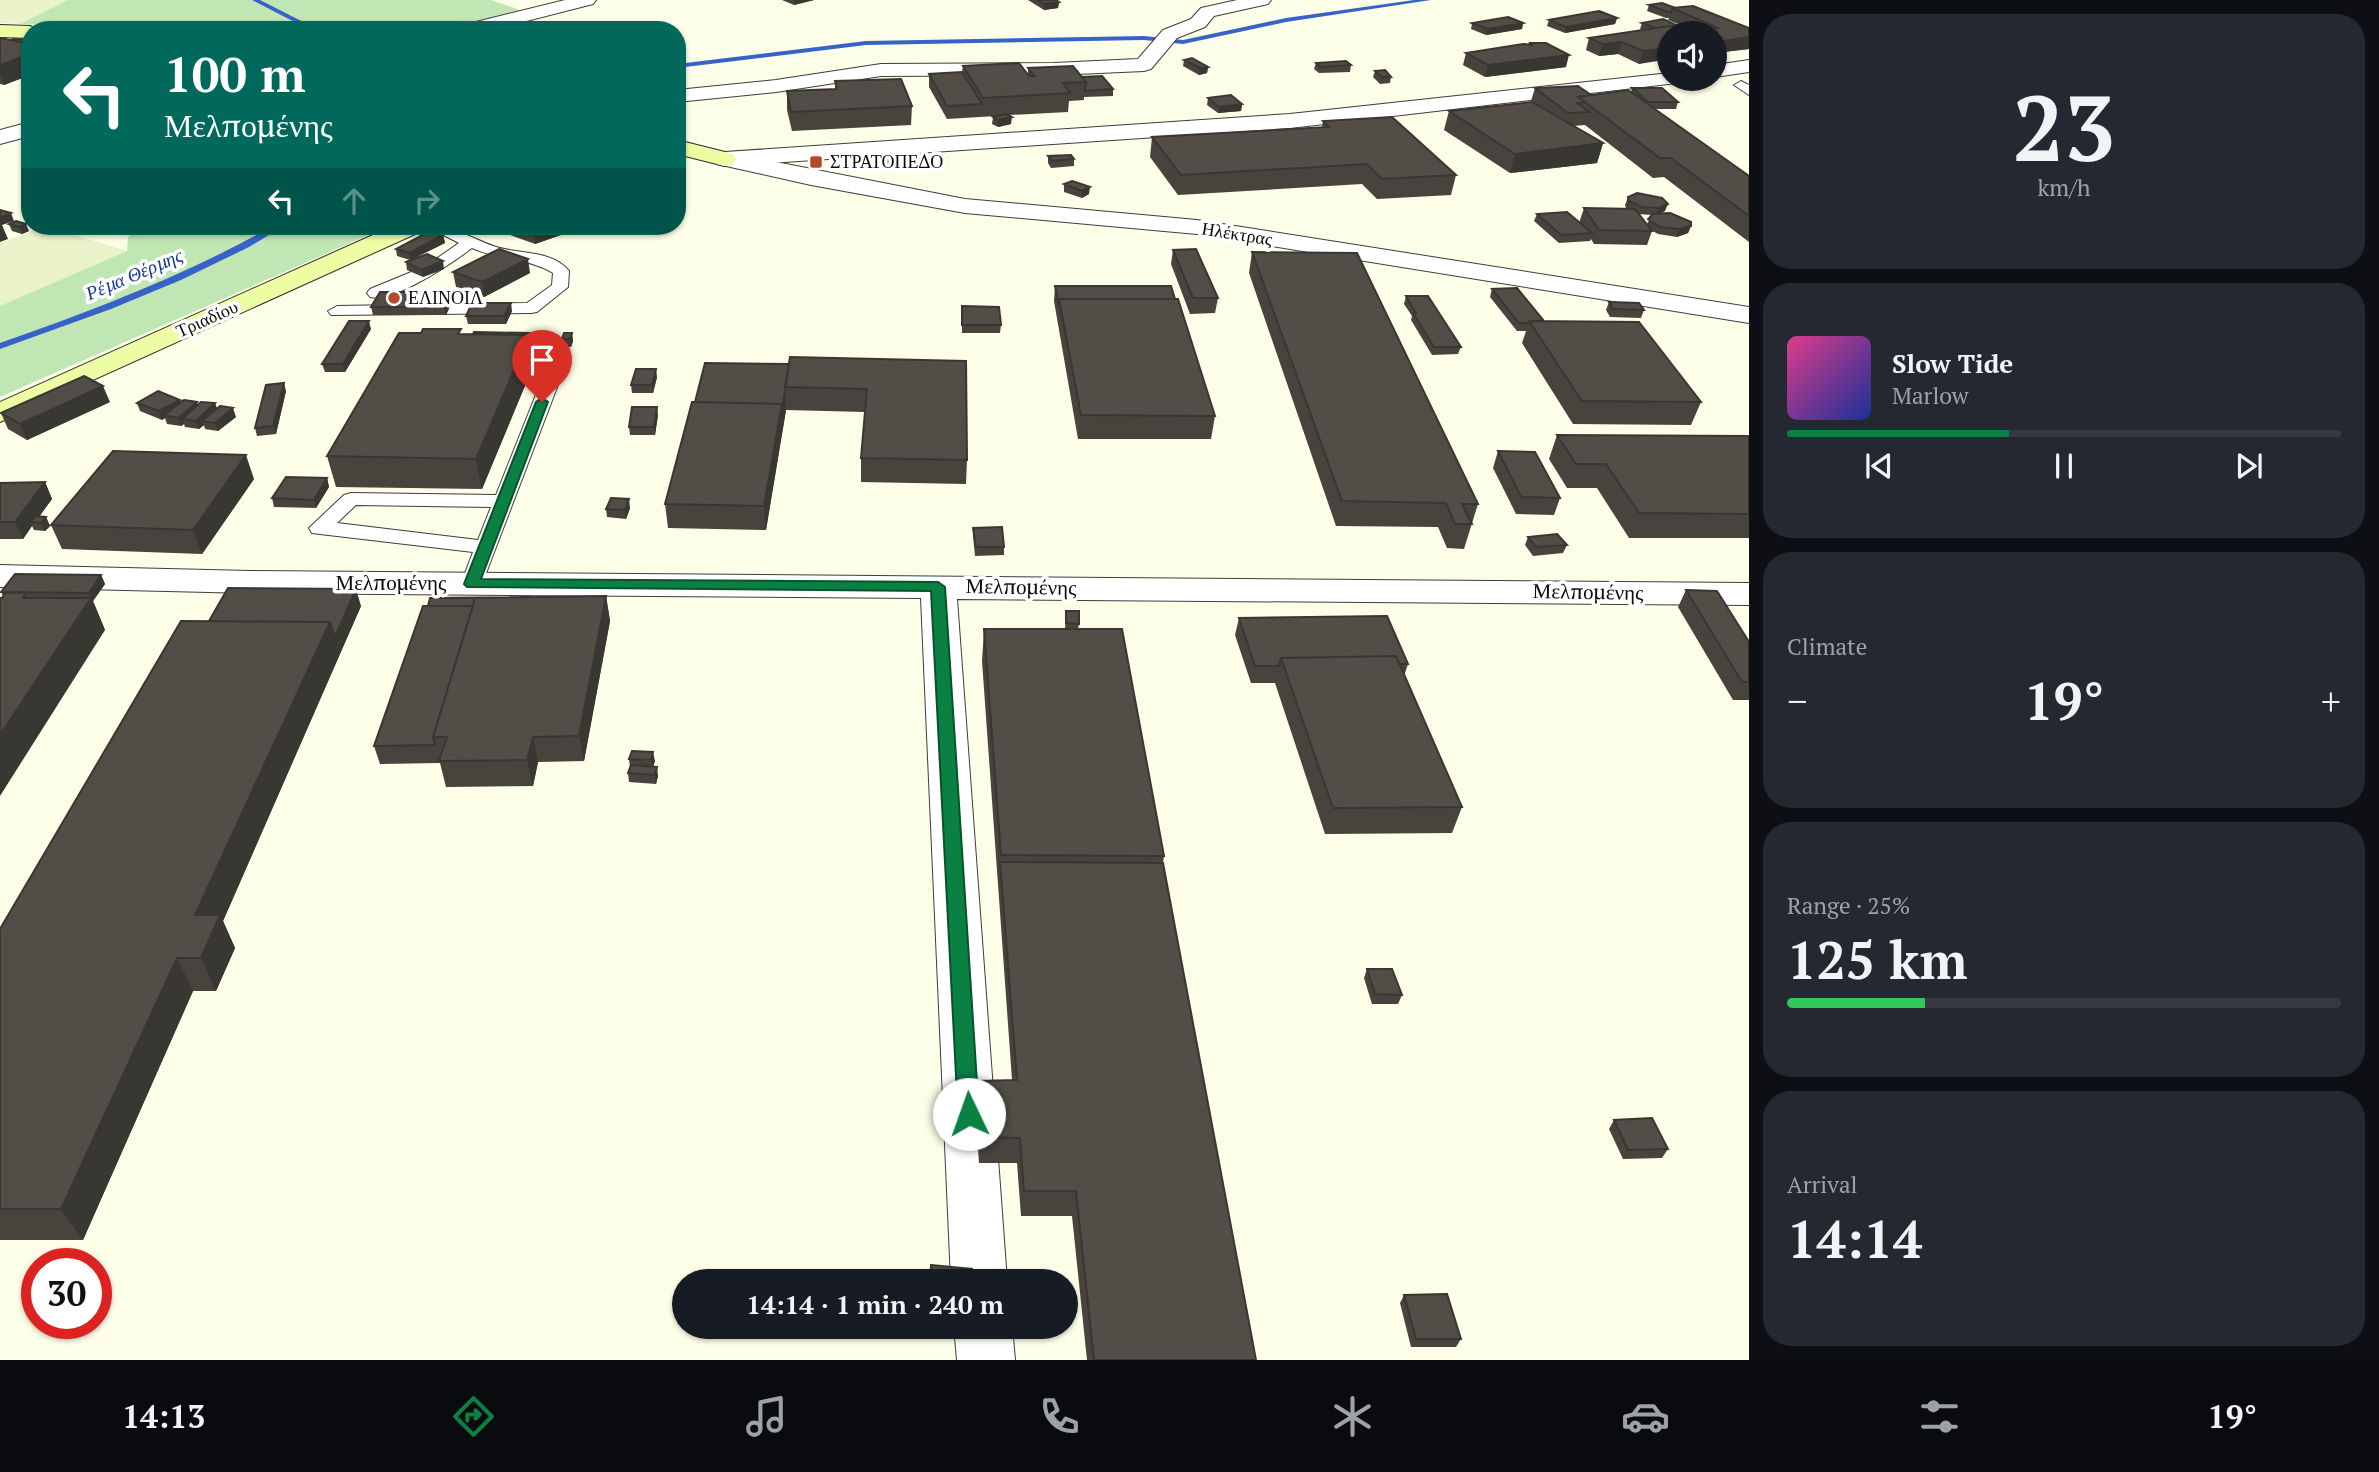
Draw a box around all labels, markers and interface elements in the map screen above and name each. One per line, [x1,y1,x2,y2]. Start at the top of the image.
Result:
map controls [1657,21,1727,91]
button: sound [1657,21,1727,91]
text: 100 m [164,41,306,106]
icon: left [49,49,140,140]
text: 23 [2013,66,2115,187]
text: Μελπομένης [164,104,333,146]
place label: ΣΤΡΑΤΟΠΕΔΟ [830,149,943,173]
marker: ΣΤΡΑΤΟΠΕΔΟ [808,154,824,170]
text: km/h [2037,172,2091,203]
icon: left [262,182,300,220]
icon: ahead [335,182,373,220]
icon: right [408,182,446,220]
street label: Ηλέκτρας [1200,216,1274,250]
water label: Ρέμα Θέρμης [81,242,186,306]
place label: ΕΛΙΝΟΙΛ [408,285,483,309]
marker: ΕΛΙΝΟΙΛ [386,290,402,306]
street label: Τριαδίου [172,294,241,342]
pin [512,330,572,402]
icon: arrive [523,341,561,379]
text: Slow Tide [1892,346,2013,380]
text: Marlow [1892,380,1969,411]
icon: previous [1860,447,1898,485]
icon: pause [2045,447,2083,485]
icon: next [2230,447,2268,485]
street label: Μελπομένης [336,568,447,596]
street label: Μελπομένης [965,571,1077,601]
street label: Μελπομένης [1532,576,1644,606]
text: Climate [1787,631,1867,662]
text: 19° [2024,666,2104,735]
text: − [1787,676,1807,726]
text: + [2321,676,2341,726]
text: Range · 25% [1787,890,1910,921]
text: 125 km [1787,925,1968,994]
position arrow [932,1077,1006,1151]
text: Arrival [1787,1169,1858,1200]
text: 14:14 [1787,1204,1922,1273]
speed limit sign: 30 [21,1248,112,1339]
text: 14:14 · 1 min · 240 m [746,1287,1004,1321]
icon: directions [449,1392,498,1441]
icon: music [742,1392,791,1441]
icon: phone [1035,1392,1084,1441]
icon: climate [1328,1392,1377,1441]
icon: car [1621,1392,1670,1441]
icon: filters [1915,1392,1964,1441]
text: 14:13 [122,1395,205,1437]
text: 19° [2208,1395,2257,1437]

